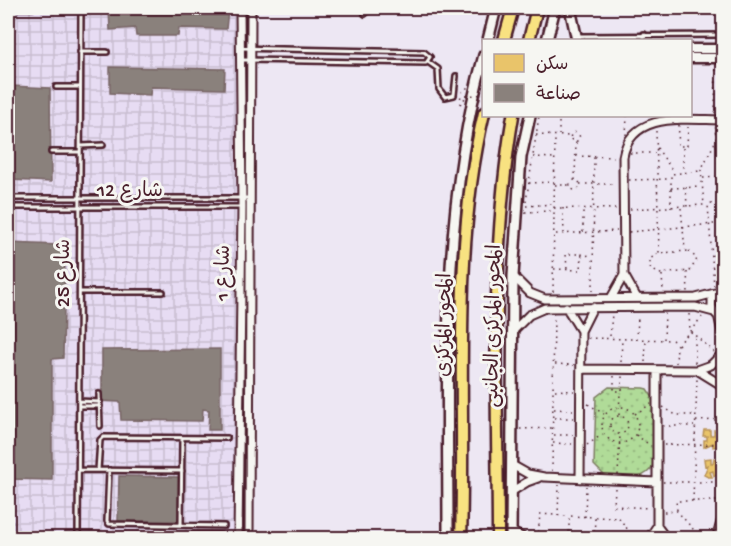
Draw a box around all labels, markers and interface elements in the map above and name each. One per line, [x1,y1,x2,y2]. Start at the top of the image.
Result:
legend [482,39,692,117]
text: سكن [536,55,568,76]
text: صناعة [536,85,581,106]
street label: شارع 12 [96,180,163,204]
street label: شارع 25 [53,239,77,307]
street label: المحور المركزى الجانبى [481,244,508,408]
street label: شارع 1 [212,245,237,302]
street label: المحور المركزى [433,273,458,377]

